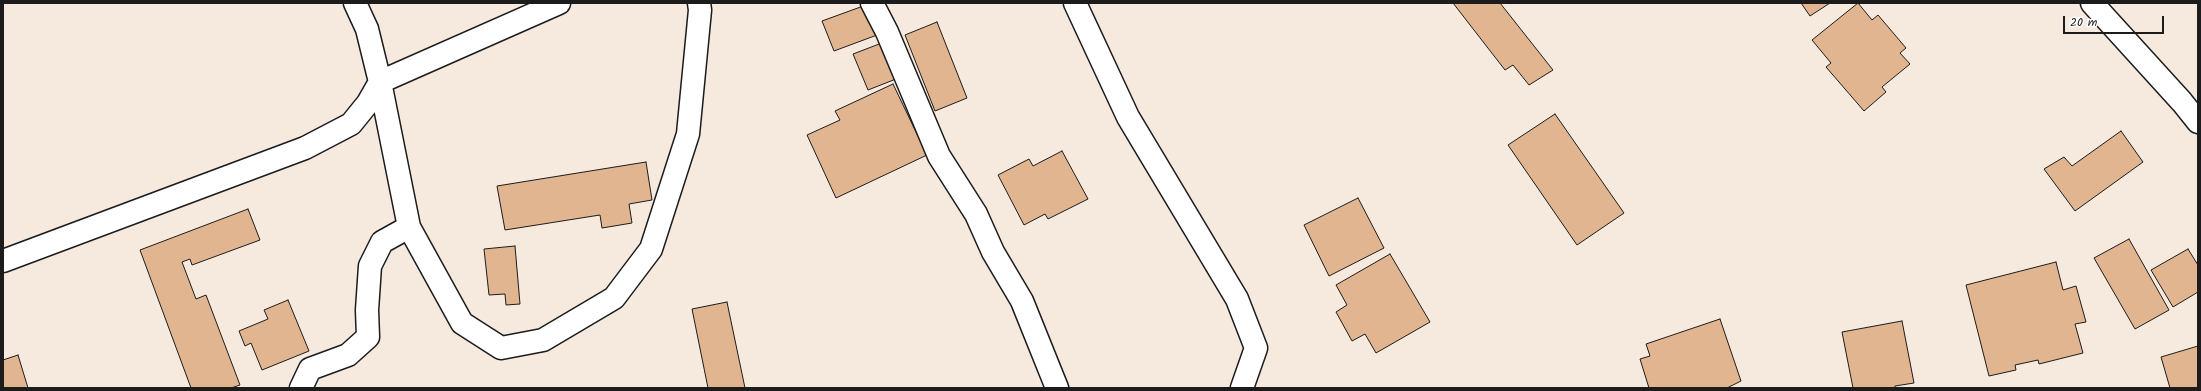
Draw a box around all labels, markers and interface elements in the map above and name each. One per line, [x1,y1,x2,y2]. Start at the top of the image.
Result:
scale bar [2065,8,2166,34]
text: 20 m [2070,13,2097,32]

